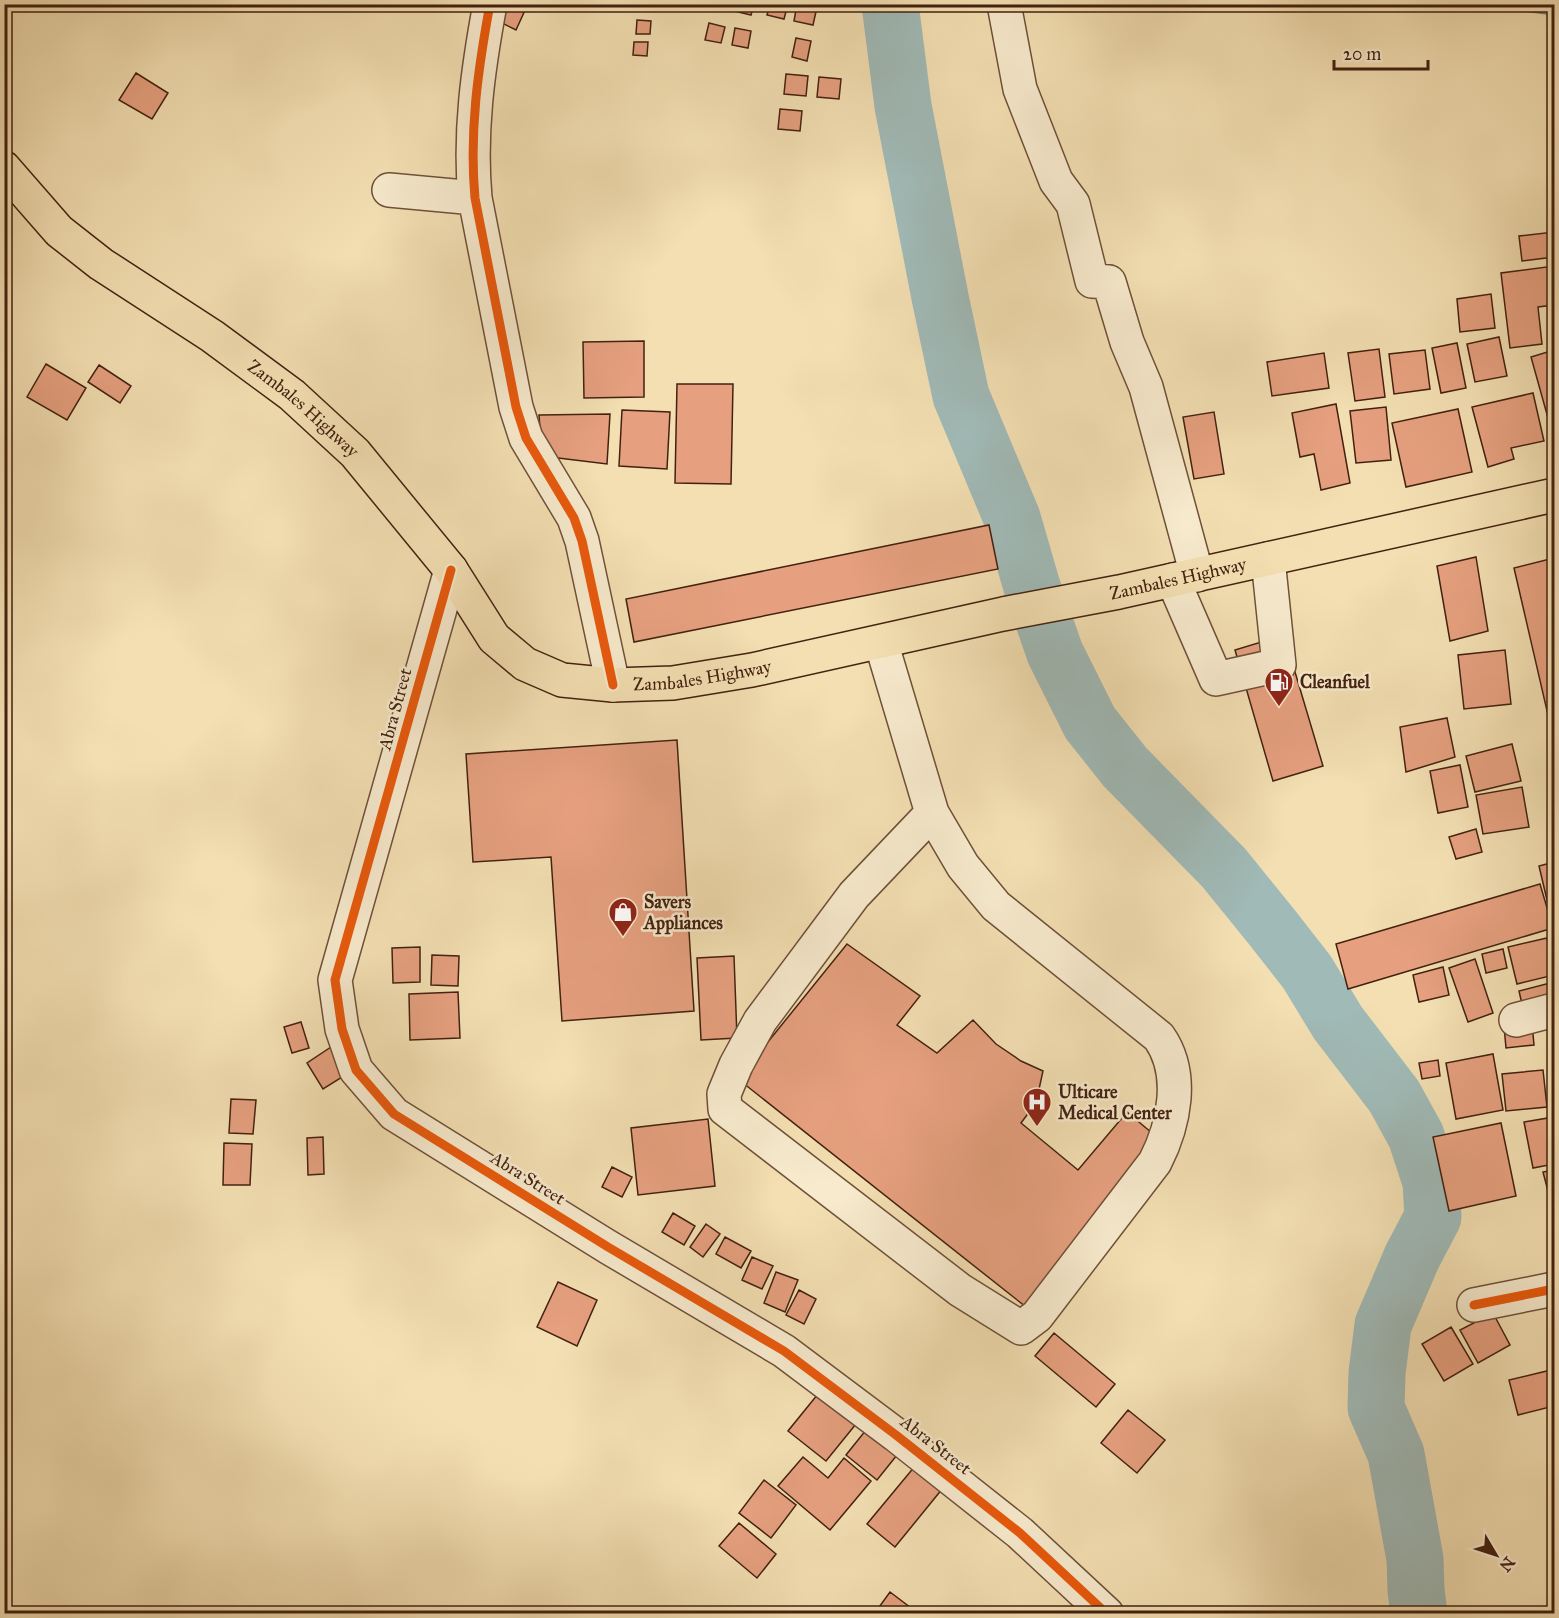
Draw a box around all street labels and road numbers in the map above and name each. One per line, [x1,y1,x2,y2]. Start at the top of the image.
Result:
street label: Zambales Highway [243,355,364,462]
street label: Zambales Highway [1108,553,1249,605]
street label: Zambales Highway [633,655,774,695]
street label: Abra Street [373,665,417,753]
street label: Abra Street [486,1146,570,1210]
street label: Abra Street [895,1410,976,1480]

